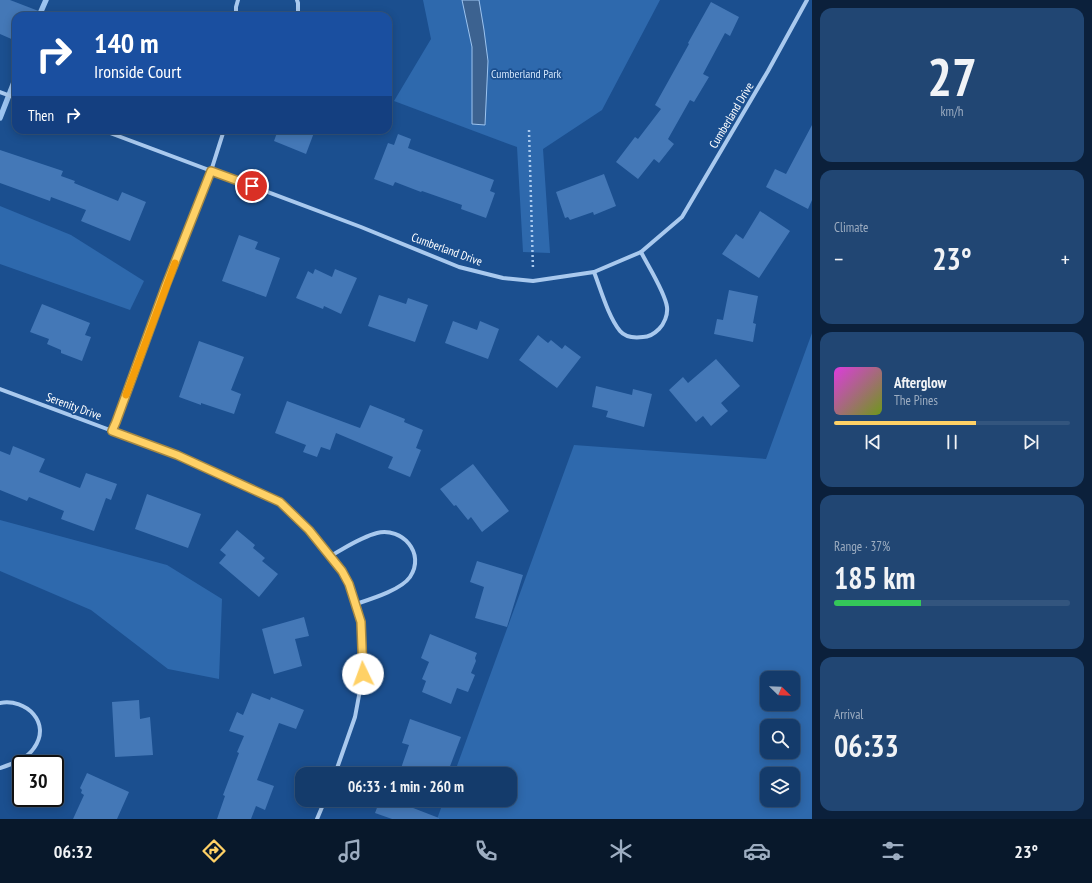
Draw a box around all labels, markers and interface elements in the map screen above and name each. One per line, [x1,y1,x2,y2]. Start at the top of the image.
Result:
text: 140 m [94,24,158,61]
icon: right [28,28,80,80]
text: 27 [927,43,977,110]
text: Ironside Court [94,60,181,83]
park label: Cumberland Park [491,66,561,81]
street label: Cumberland Drive [705,79,757,151]
text: km/h [940,103,964,120]
icon: right [62,104,84,126]
text: Then [28,106,54,125]
pin [235,169,269,203]
icon: arrive [241,175,263,197]
text: Climate [834,219,868,236]
street label: Cumberland Drive [410,229,484,269]
text: 23° [932,239,972,278]
text: − [834,245,843,273]
text: + [1061,245,1070,273]
text: Afterglow [894,373,946,392]
street label: Serenity Drive [44,389,104,423]
text: The Pines [894,392,938,409]
icon: previous [862,431,884,453]
icon: pause [941,431,963,453]
icon: next [1020,431,1042,453]
text: Range · 37% [834,538,890,555]
text: 185 km [834,558,915,597]
position arrow [342,653,384,695]
north arrow [760,671,800,711]
map controls [760,671,800,807]
text: Arrival [834,706,863,723]
button: search [760,719,800,759]
text: 06:33 [834,726,899,765]
speed limit sign: 30 [12,755,64,807]
button: layers [760,767,800,807]
text: 06:33 · 1 min · 260 m [348,777,464,796]
icon: directions [200,837,228,865]
icon: music [336,837,364,865]
icon: phone [472,837,500,865]
icon: climate [607,837,635,865]
icon: car [743,837,771,865]
icon: filters [879,837,907,865]
text: 06:32 [54,840,93,863]
text: 23° [1014,840,1038,863]

